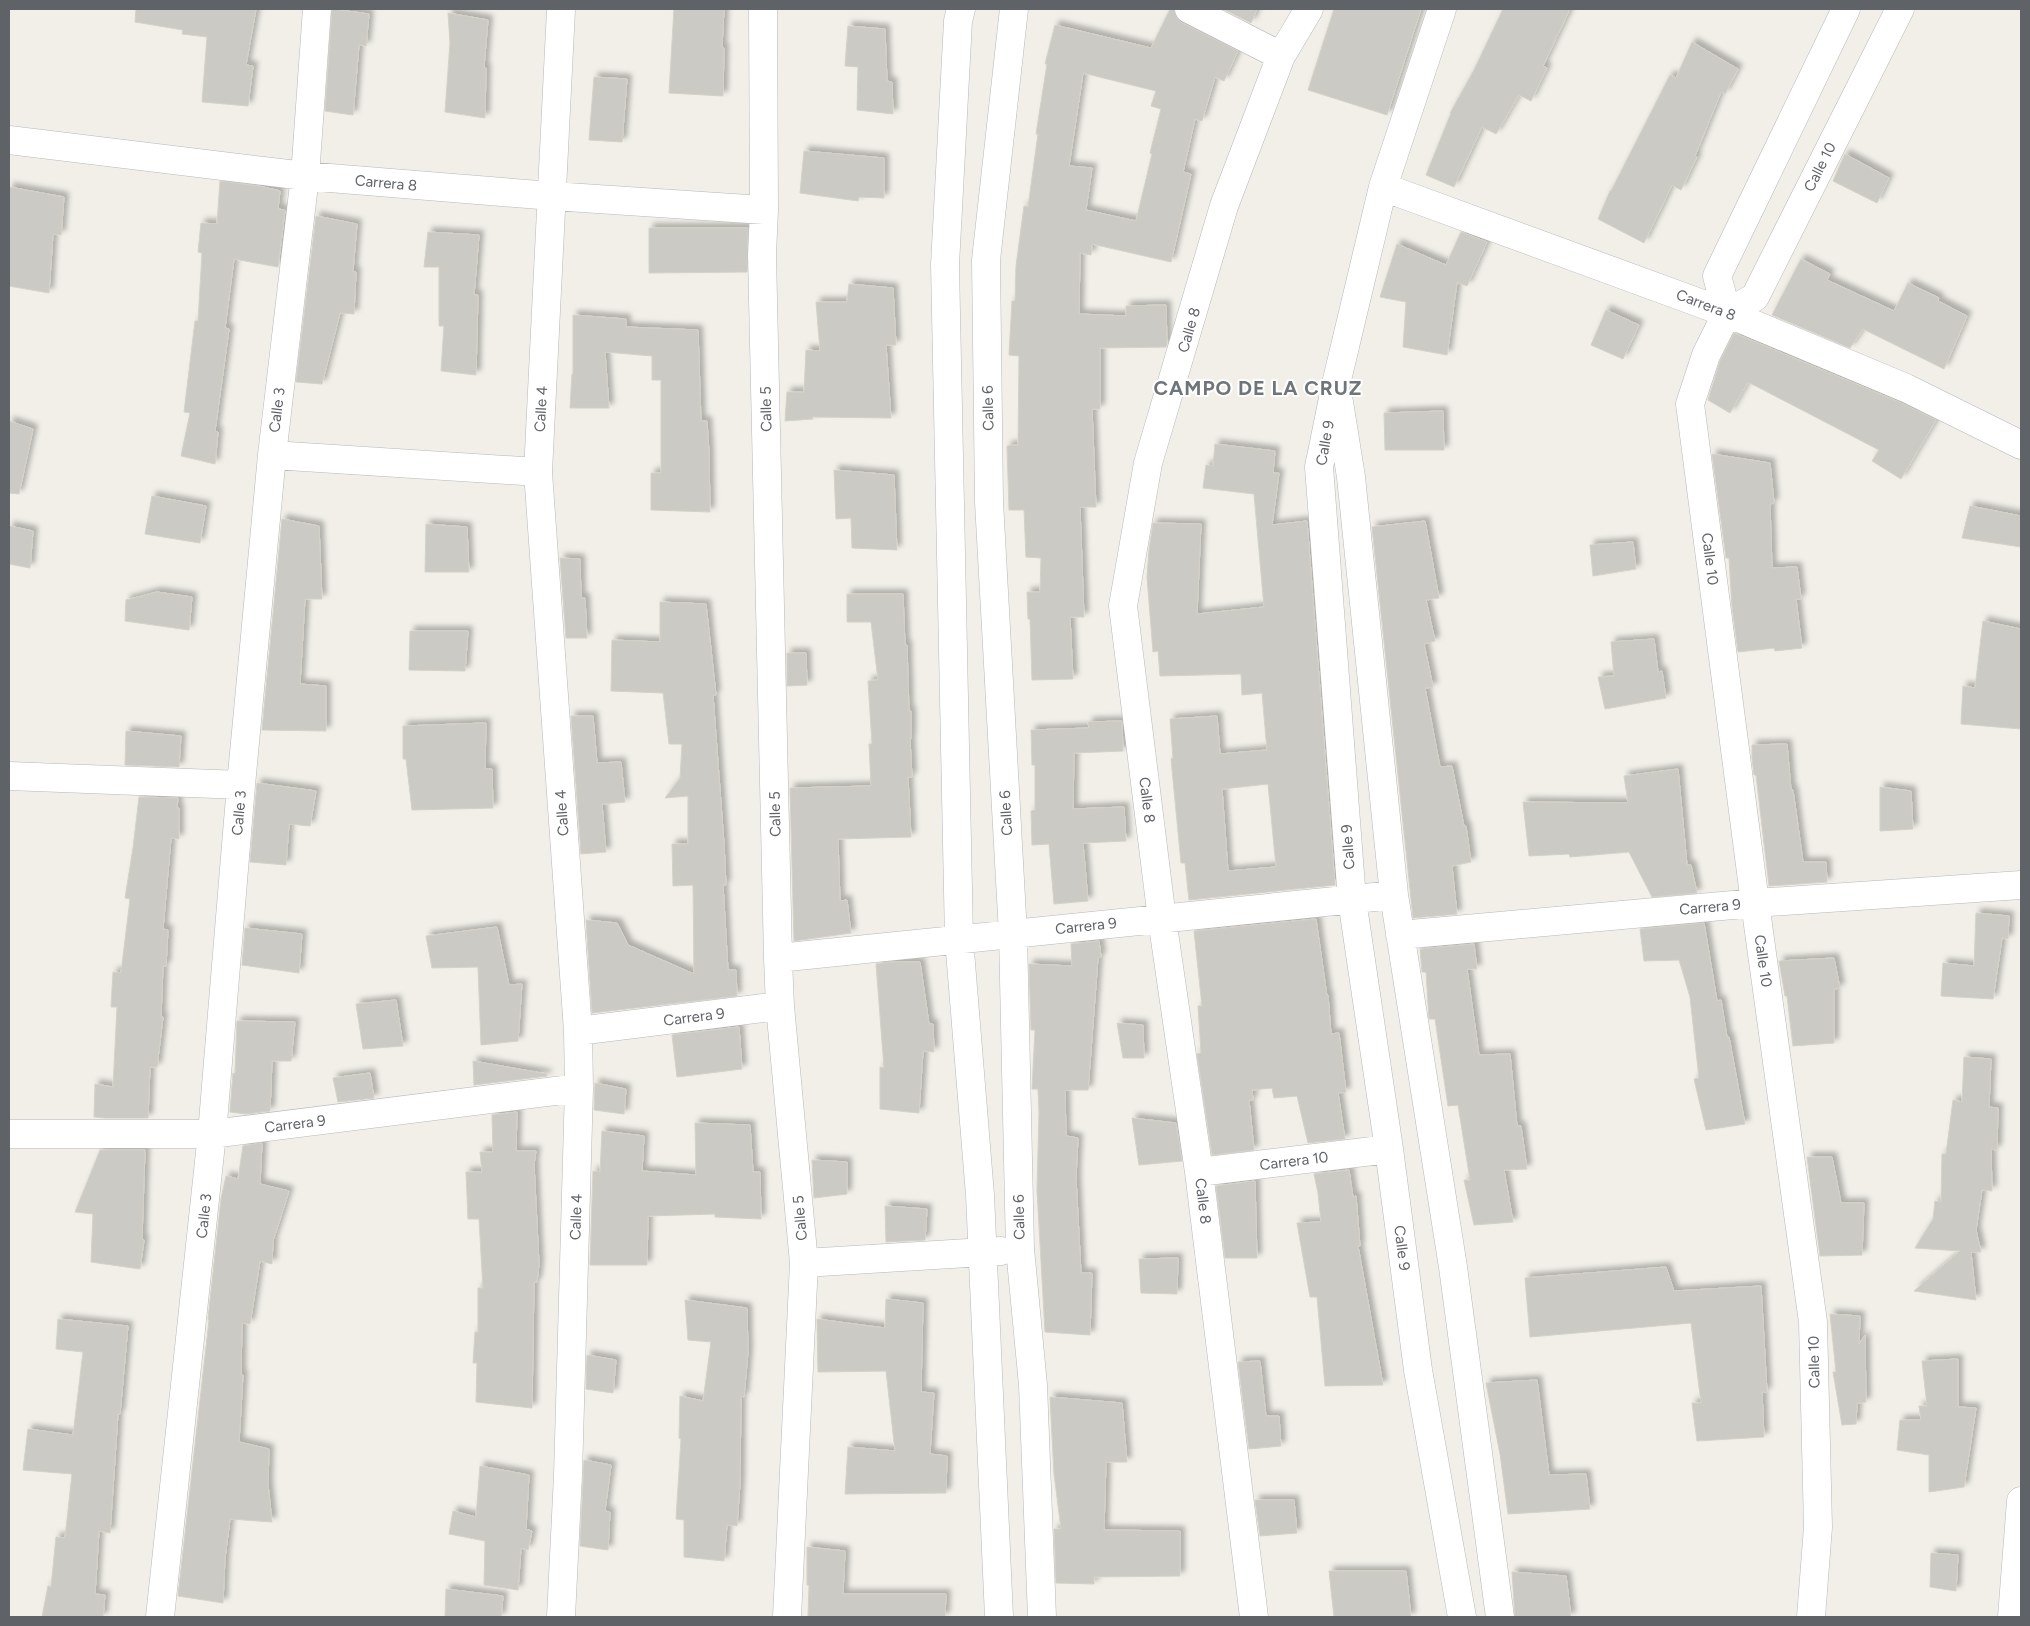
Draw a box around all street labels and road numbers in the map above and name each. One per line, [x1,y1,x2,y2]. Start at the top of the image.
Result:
street label: Calle 10 [1800,139,1840,195]
street label: Carrera 8 [354,171,418,195]
street label: Carrera 8 [1674,285,1738,325]
street label: Calle 8 [1174,305,1204,355]
street label: Calle 4 [531,385,551,433]
street label: Calle 6 [979,385,997,431]
street label: Calle 5 [757,386,775,432]
street label: Calle 3 [265,387,289,433]
street label: Calle 9 [1312,419,1338,467]
street label: Calle 10 [1698,532,1722,586]
street label: Calle 8 [1135,776,1159,824]
street label: Calle 4 [551,789,573,837]
street label: Calle 6 [996,789,1016,836]
street label: Calle 3 [228,790,250,836]
street label: Calle 5 [766,791,784,837]
street label: Calle 9 [1337,824,1359,870]
street label: Carrera 9 [1678,895,1742,919]
street label: Carrera 9 [1054,914,1118,938]
street label: Calle 10 [1750,934,1776,988]
street label: Carrera 9 [662,1004,726,1030]
street label: Carrera 9 [263,1111,327,1137]
street label: Carrera 10 [1259,1148,1329,1174]
street label: Calle 8 [1191,1177,1215,1225]
street label: Calle 3 [193,1193,215,1239]
street label: Calle 4 [566,1194,586,1240]
street label: Calle 6 [1010,1194,1028,1240]
street label: Calle 5 [789,1195,811,1241]
street label: Calle 9 [1390,1224,1414,1272]
street label: Calle 10 [1805,1335,1823,1389]

